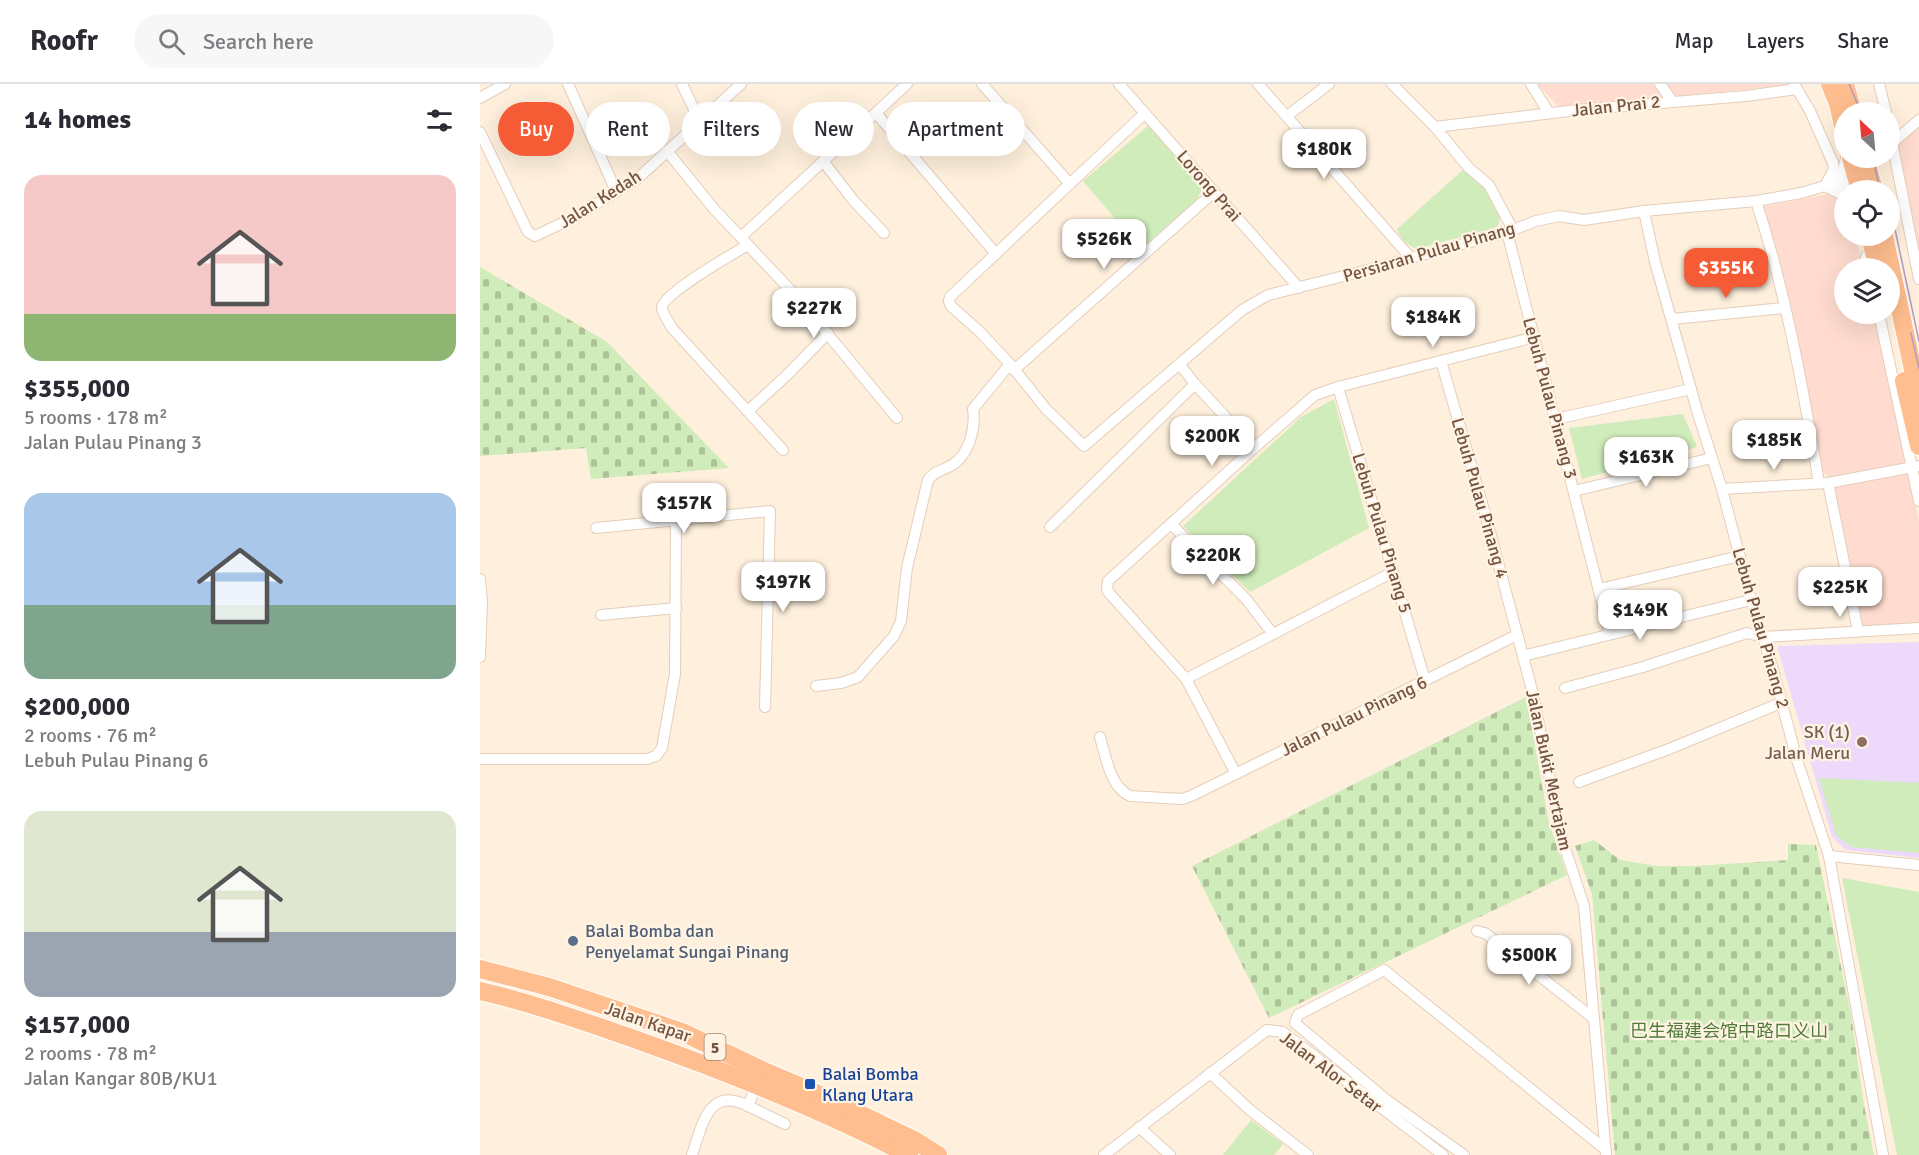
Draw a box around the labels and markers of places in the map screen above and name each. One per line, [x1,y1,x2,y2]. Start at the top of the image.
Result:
pin: $180K [1282,129,1366,180]
pin: $526K [1062,219,1146,270]
pin: $355K [1684,248,1768,299]
pin: $227K [772,288,856,339]
pin: $184K [1391,297,1475,348]
pin: $200K [1170,416,1254,467]
pin: $185K [1732,420,1816,471]
pin: $163K [1604,437,1688,488]
pin: $157K [642,483,726,534]
pin: $220K [1171,535,1255,586]
pin: $197K [741,562,825,613]
pin: $225K [1798,567,1882,618]
pin: $149K [1598,590,1682,641]
place label: SK (1) Jalan Meru [1765,721,1850,764]
marker: SK (1) Jalan Meru [1855,735,1869,749]
place label: Balai Bomba dan Penyelamat Sungai Pinang [585,920,789,963]
marker: Balai Bomba dan Penyelamat Sungai Pinang [566,934,580,948]
pin: $500K [1487,935,1571,986]
place label: Balai Bomba Klang Utara [822,1063,919,1106]
marker: Balai Bomba Klang Utara [803,1077,817,1091]

